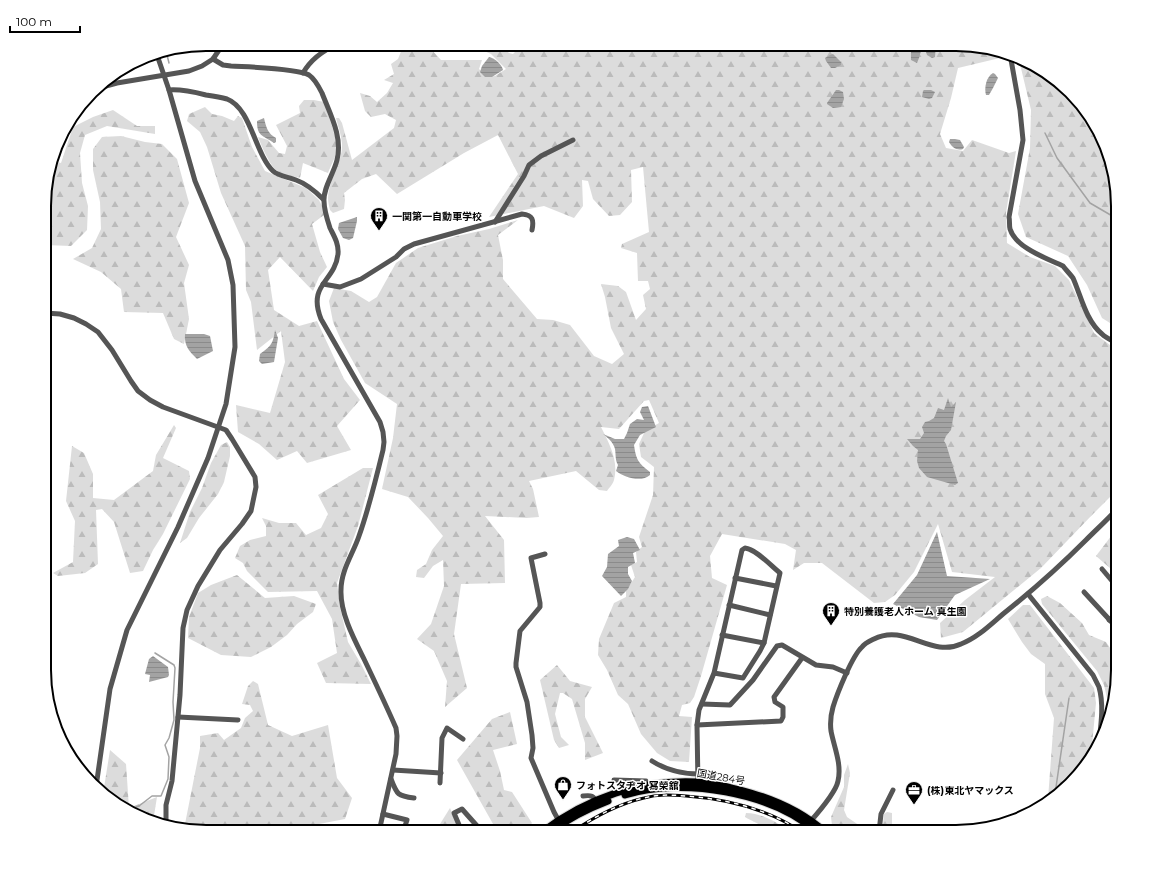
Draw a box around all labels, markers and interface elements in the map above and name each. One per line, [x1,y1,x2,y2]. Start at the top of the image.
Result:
scale bar [10,8,80,34]
text: 100 m [16,14,52,29]
building icon: 一関第一自動車学校 [369,206,389,231]
place label: 一関第一自動車学校 [392,210,482,223]
building icon: 特別養護老人ホーム 真生園 [821,601,841,626]
place label: 特別養護老人ホーム 真生園 [844,605,967,618]
street label: 国道284号 [696,766,746,788]
shop icon: フォトスタヂオ 冩榮舘 [553,775,573,800]
place label: フォトスタヂオ 冩榮舘 [576,779,679,792]
office icon: (株)東北ヤマックス [904,780,924,805]
place label: (株)東北ヤマックス [927,784,1014,797]

